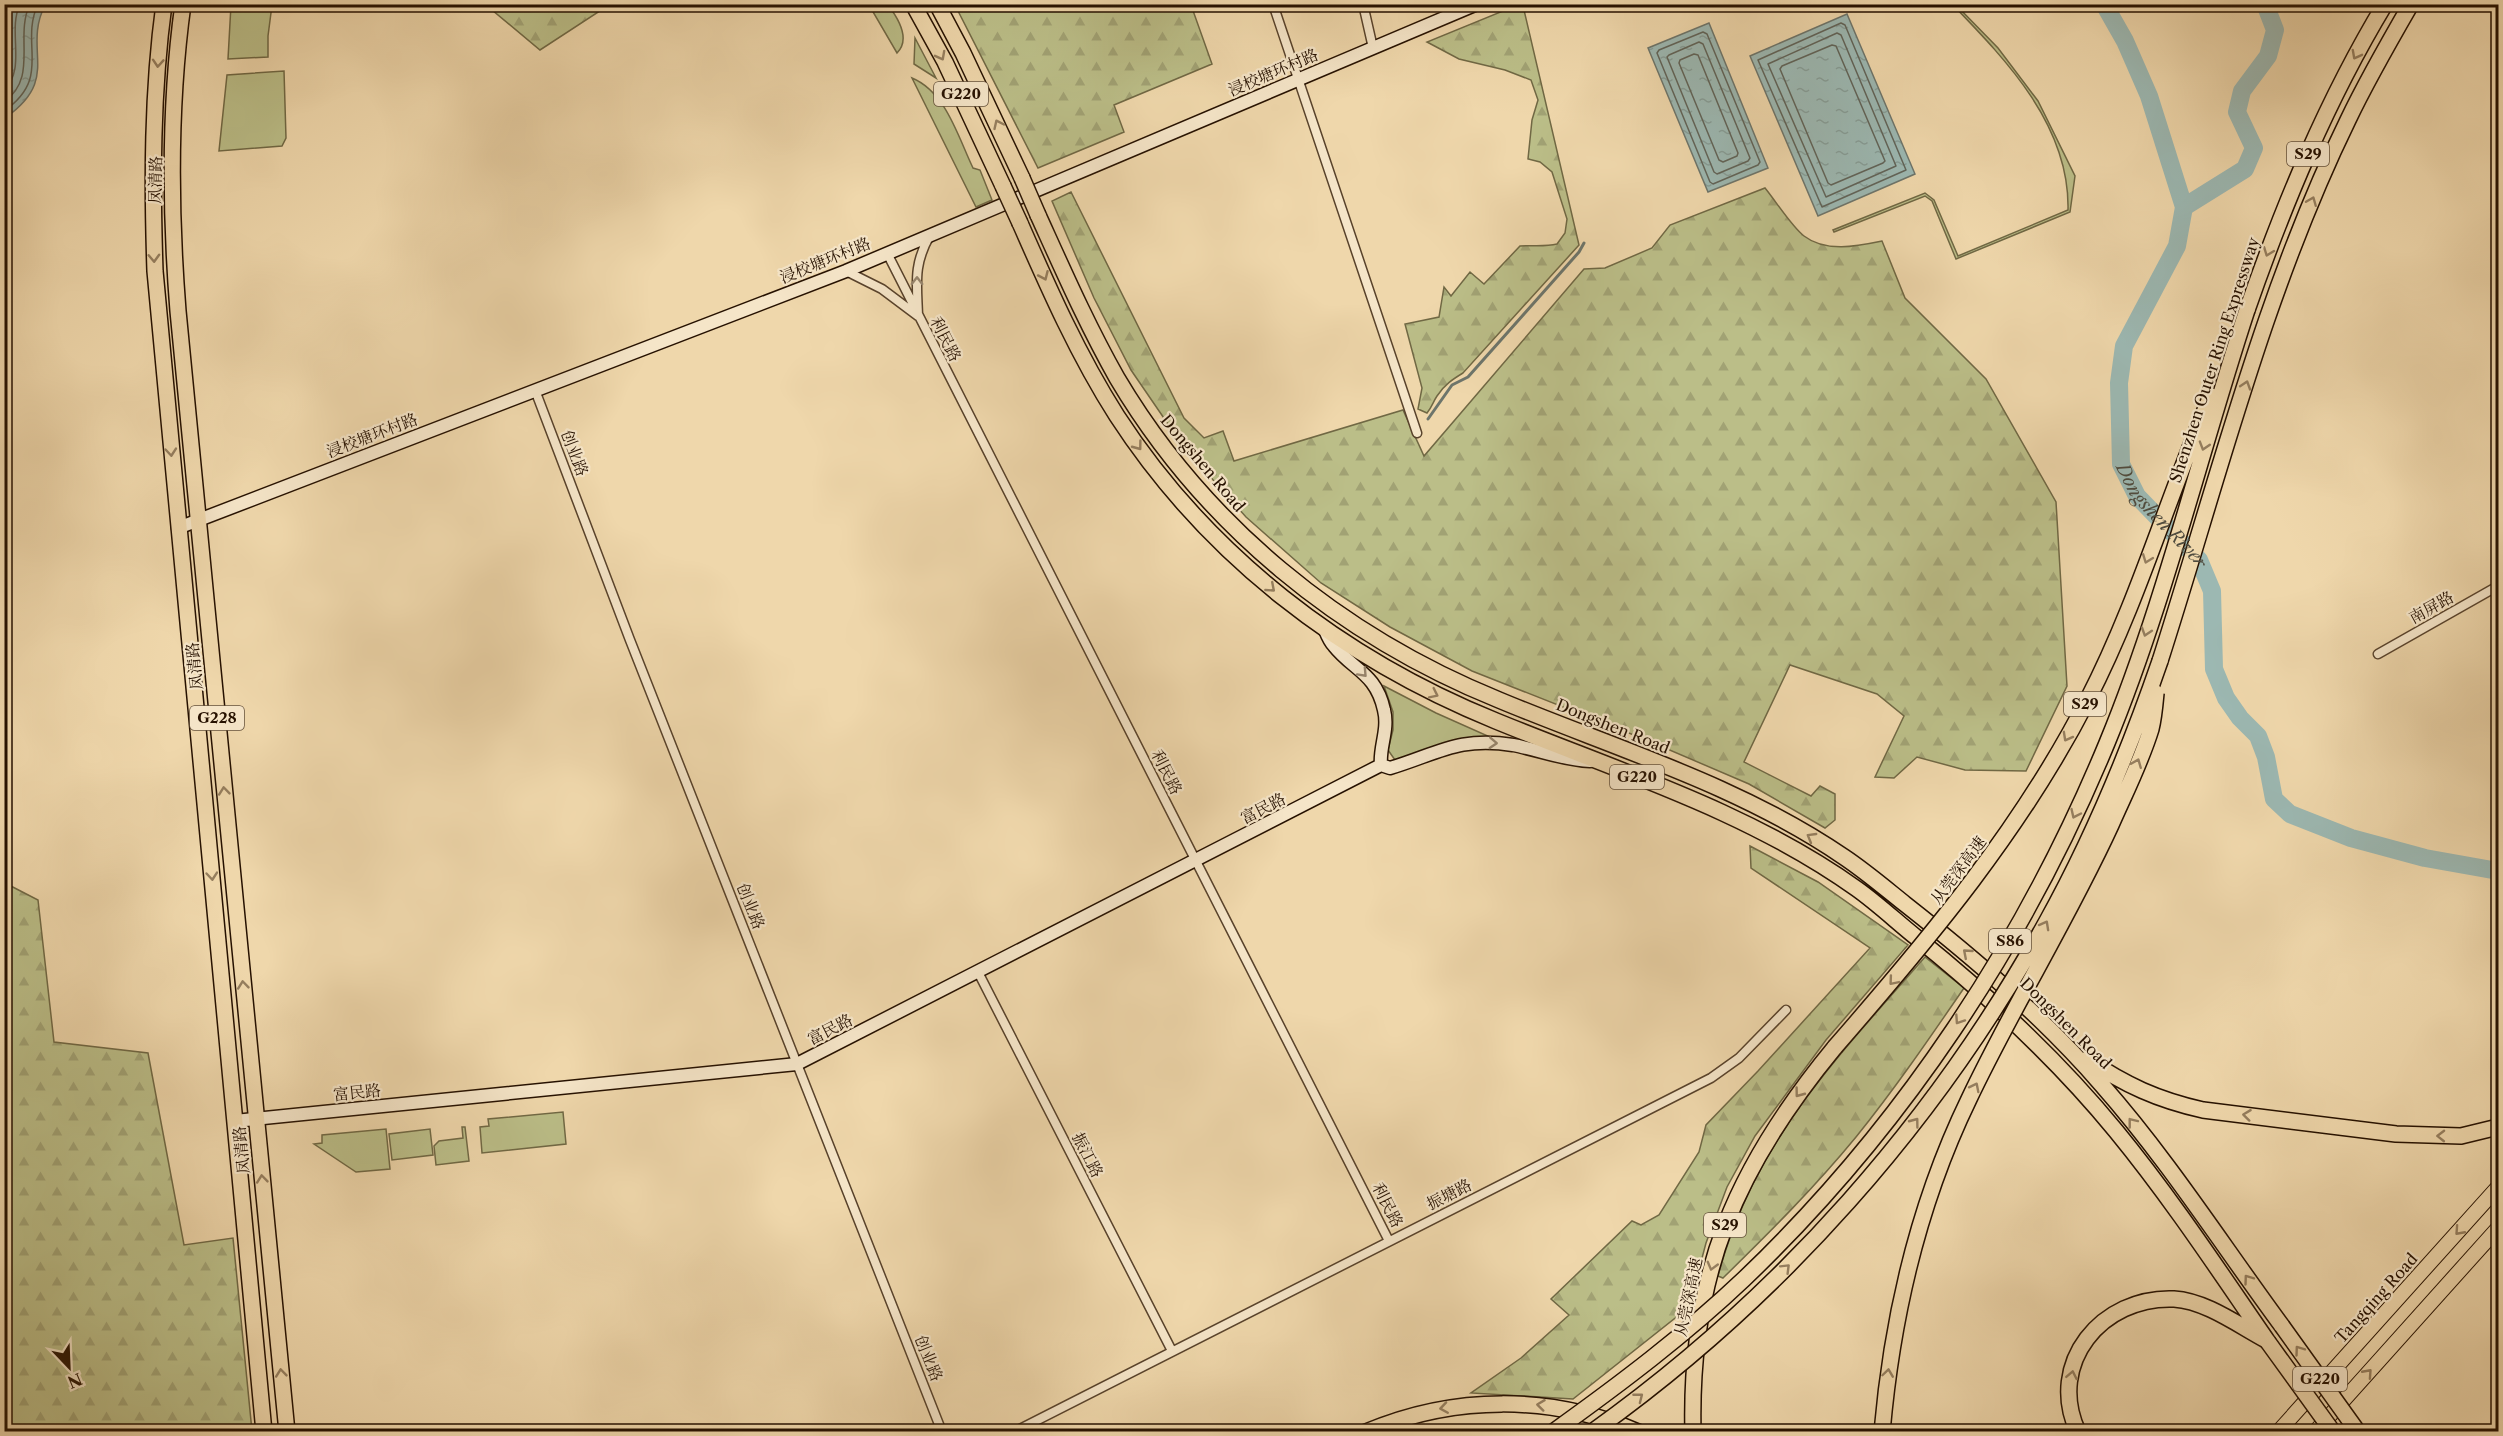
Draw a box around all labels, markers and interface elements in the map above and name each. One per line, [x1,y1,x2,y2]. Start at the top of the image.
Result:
street label: 浸校塘环村路 [1225,44,1321,100]
one-way arrow [934,49,946,60]
one-way arrow [2352,49,2363,59]
one-way arrow [151,58,164,67]
road number: G220 [934,82,988,106]
one-way arrow [993,120,1005,131]
road number: S29 [2287,142,2329,166]
street label: 凤清路 [145,156,165,204]
one-way arrow [2305,197,2317,208]
street label: 浸校塘环村路 [777,233,873,287]
street label: Shenzhen Outer Ring Expressway [2165,234,2264,485]
one-way arrow [2263,246,2275,257]
one-way arrow [148,253,161,262]
one-way arrow [1036,270,1048,281]
one-way arrow [911,276,923,285]
street label: 利民路 [926,313,966,365]
one-way arrow [2239,380,2252,391]
street label: 浸校塘环村路 [324,408,420,462]
street label: Dongshen Road [1156,410,1250,516]
street label: 创业路 [557,427,593,479]
one-way arrow [1131,439,1142,450]
one-way arrow [2199,440,2211,451]
one-way arrow [164,447,177,456]
water label: Dongshen River [2110,458,2212,572]
one-way arrow [2142,553,2154,564]
one-way arrow [1264,581,1275,592]
street label: 南屏路 [2405,587,2457,627]
one-way arrow [2141,626,2153,637]
street label: 凤清路 [182,641,206,691]
one-way arrow [1356,666,1367,676]
one-way arrow [1428,686,1439,698]
road number: S29 [2064,692,2106,716]
street label: Dongshen Road [1553,694,1673,758]
road number: G228 [190,706,244,730]
one-way arrow [2063,731,2074,741]
one-way arrow [1489,737,1498,750]
street label: 利民路 [1147,746,1187,798]
one-way arrow [2130,758,2142,769]
road number: G220 [1610,765,1664,789]
one-way arrow [218,786,231,796]
street label: 富民路 [1237,788,1289,828]
one-way arrow [2071,807,2083,818]
street label: 从莞深高速 [1926,832,1990,908]
one-way arrow [1806,833,1817,844]
one-way arrow [205,871,218,880]
street label: 创业路 [733,880,769,932]
one-way arrow [2038,920,2049,931]
road number: S86 [1989,929,2031,953]
one-way arrow [1963,949,1974,960]
street label: Dongshen Road [2016,973,2116,1073]
one-way arrow [1889,974,1900,985]
one-way arrow [237,981,250,990]
street label: 富民路 [804,1009,856,1049]
one-way arrow [1955,1013,1966,1024]
street label: 富民路 [332,1080,382,1104]
one-way arrow [1967,1083,1979,1094]
one-way arrow [1795,1086,1806,1097]
one-way arrow [2243,1110,2252,1122]
one-way arrow [1907,1118,1918,1129]
one-way arrow [2129,1118,2140,1129]
street label: 凤清路 [229,1125,253,1175]
street label: 振江路 [1068,1129,1108,1181]
one-way arrow [2437,1130,2446,1142]
street label: 振塘路 [1423,1174,1475,1214]
one-way arrow [256,1175,269,1184]
street label: 利民路 [1368,1179,1408,1231]
road number: S29 [1704,1213,1746,1237]
one-way arrow [2455,1224,2466,1234]
street label: Tangqing Road [2330,1249,2422,1347]
street label: 从莞深高速 [1670,1256,1706,1338]
one-way arrow [1706,1260,1719,1270]
one-way arrow [1779,1265,1790,1276]
one-way arrow [2244,1275,2255,1286]
street label: 创业路 [911,1332,947,1384]
north arrow [39,1337,99,1397]
one-way arrow [2295,1345,2306,1356]
road number: G220 [2293,1367,2347,1391]
text: N [64,1369,85,1393]
one-way arrow [275,1369,288,1378]
one-way arrow [1881,1369,1894,1378]
one-way arrow [2361,1369,2372,1379]
one-way arrow [2065,1370,2078,1380]
one-way arrow [1633,1393,1644,1404]
one-way arrow [1537,1400,1546,1412]
one-way arrow [1439,1402,1448,1414]

